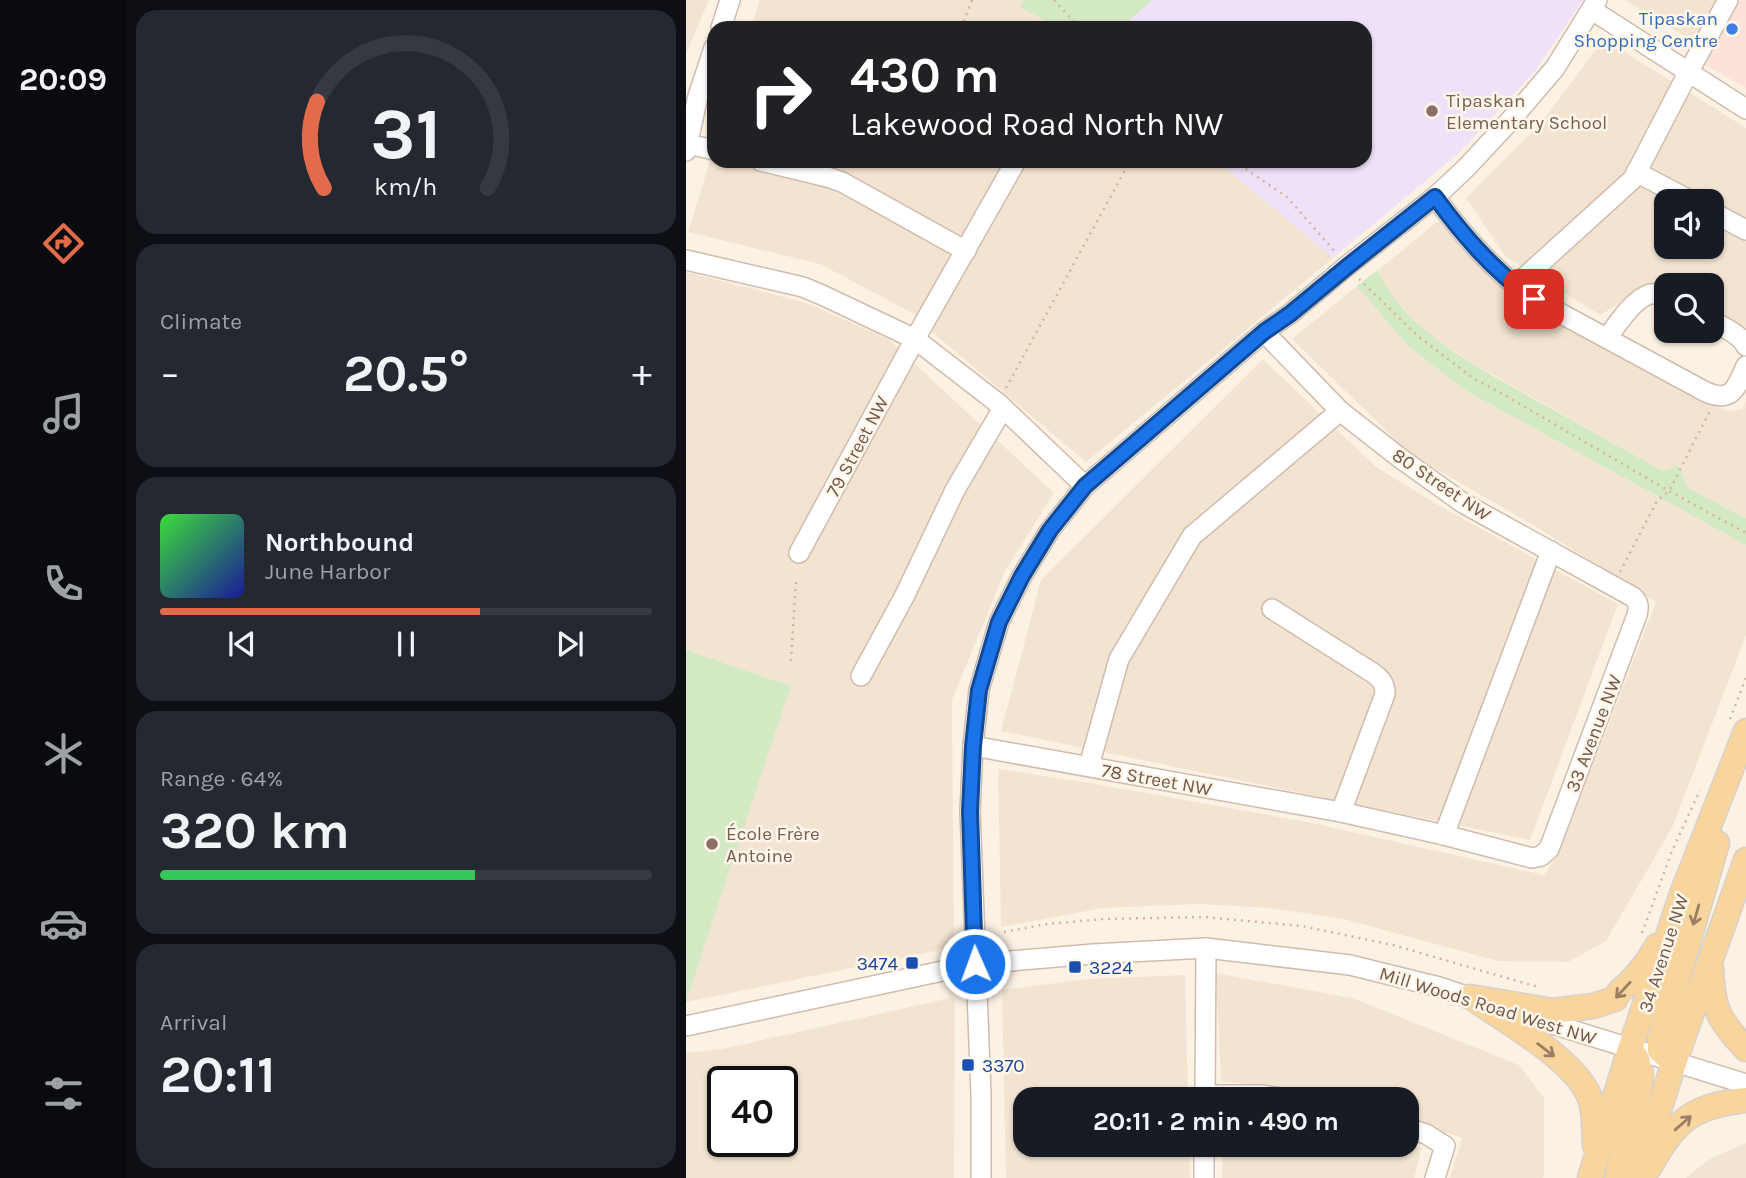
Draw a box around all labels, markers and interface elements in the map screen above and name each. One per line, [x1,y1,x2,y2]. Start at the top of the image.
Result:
place label: Tipaskan Shopping Centre [1573,8,1718,52]
marker: Tipaskan Shopping Centre [1724,21,1740,37]
text: 430 m [850,47,1000,104]
icon: right [735,49,826,140]
text: 20:09 [19,61,107,98]
place label: Tipaskan Elementary School [1446,90,1607,134]
text: 31 [370,91,442,176]
marker: Tipaskan Elementary School [1424,103,1440,119]
text: Lakewood Road North NW [850,106,1223,143]
text: km/h [374,172,438,201]
map controls [1654,189,1724,343]
button: sound [1654,189,1724,259]
icon: directions [39,219,88,268]
pin [1504,269,1564,329]
button: search [1654,273,1724,343]
icon: arrive [1515,280,1553,318]
text: Climate [160,308,242,335]
text: 20.5° [343,343,469,404]
text: − [160,351,180,396]
text: + [632,351,652,396]
icon: music [39,389,88,438]
street label: 79 Street NW [822,392,894,501]
street label: 80 Street NW [1388,444,1495,526]
text: Northbound [265,527,414,558]
text: June Harbor [265,558,390,585]
icon: phone [39,559,88,608]
icon: previous [223,625,261,663]
icon: pause [387,625,425,663]
icon: next [551,625,589,663]
street label: 33 Avenue NW [1561,672,1626,795]
icon: climate [39,729,88,778]
street label: 78 Street NW [1100,759,1214,801]
text: Range · 64% [160,765,283,792]
text: 320 km [160,800,350,861]
place label: École Frère Antoine [726,822,820,867]
marker: École Frère Antoine [704,836,720,852]
street label: 34 Avenue NW [1634,891,1693,1015]
icon: car [39,899,88,948]
one-way arrow [1689,903,1702,925]
position arrow [938,927,1012,1001]
place label: 3474 [857,953,898,975]
marker: 3474 [904,955,920,971]
place label: 3224 [1089,957,1133,979]
marker: 3224 [1067,959,1083,975]
street label: Mill Woods Road West NW [1377,962,1599,1049]
one-way arrow [1615,981,1631,999]
text: Arrival [160,1009,227,1036]
one-way arrow [1537,1042,1555,1057]
text: 20:11 [160,1044,275,1105]
place label: 3370 [982,1055,1025,1077]
marker: 3370 [960,1057,976,1073]
speed limit sign: 40 [707,1066,798,1157]
icon: filters [39,1069,88,1118]
text: 20:11 · 2 min · 490 m [1093,1106,1339,1137]
one-way arrow [1673,1115,1691,1131]

